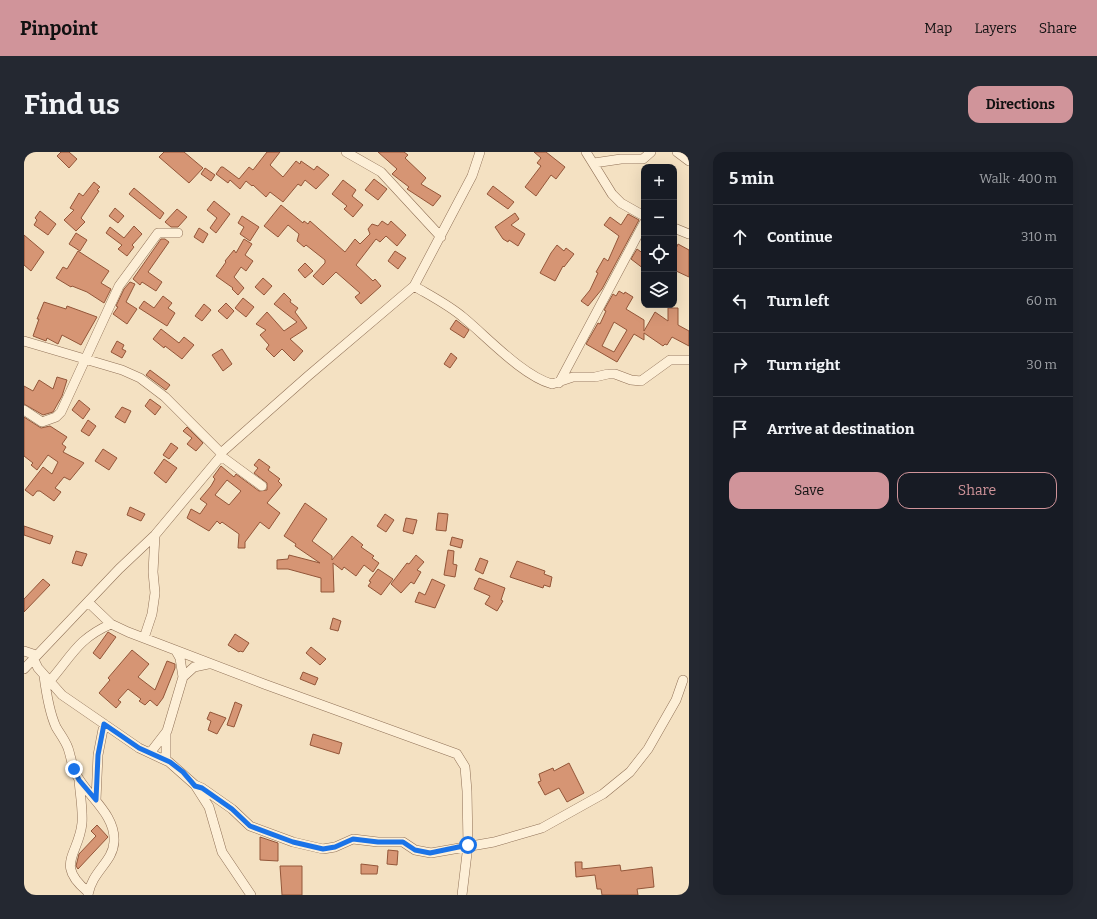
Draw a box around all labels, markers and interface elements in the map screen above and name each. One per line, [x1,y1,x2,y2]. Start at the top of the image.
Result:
text: Pinpoint [20,17,98,40]
text: Map [924,20,952,37]
text: Layers [974,20,1017,37]
text: Share [1039,20,1077,37]
button: Directions [968,86,1073,123]
text: Find us [24,88,120,121]
map controls [641,164,677,308]
button: + [641,164,677,200]
text: 5 min [729,168,774,189]
text: Walk · 400 m [979,171,1057,186]
button: − [641,200,677,236]
icon: ahead [729,226,751,248]
text: Continue [767,228,833,246]
text: 310 m [1021,229,1057,244]
button: locate [641,236,677,272]
button: layers [641,272,677,308]
icon: left [729,290,751,312]
text: Turn left [767,292,829,310]
text: 60 m [1026,293,1057,308]
icon: right [729,354,751,376]
text: Turn right [767,356,840,374]
text: 30 m [1026,357,1057,372]
icon: arrive [729,418,751,440]
text: Arrive at destination [767,420,914,438]
button: Save [729,472,889,509]
button: Share [897,472,1057,509]
route end [65,760,83,778]
route start [459,836,477,854]

